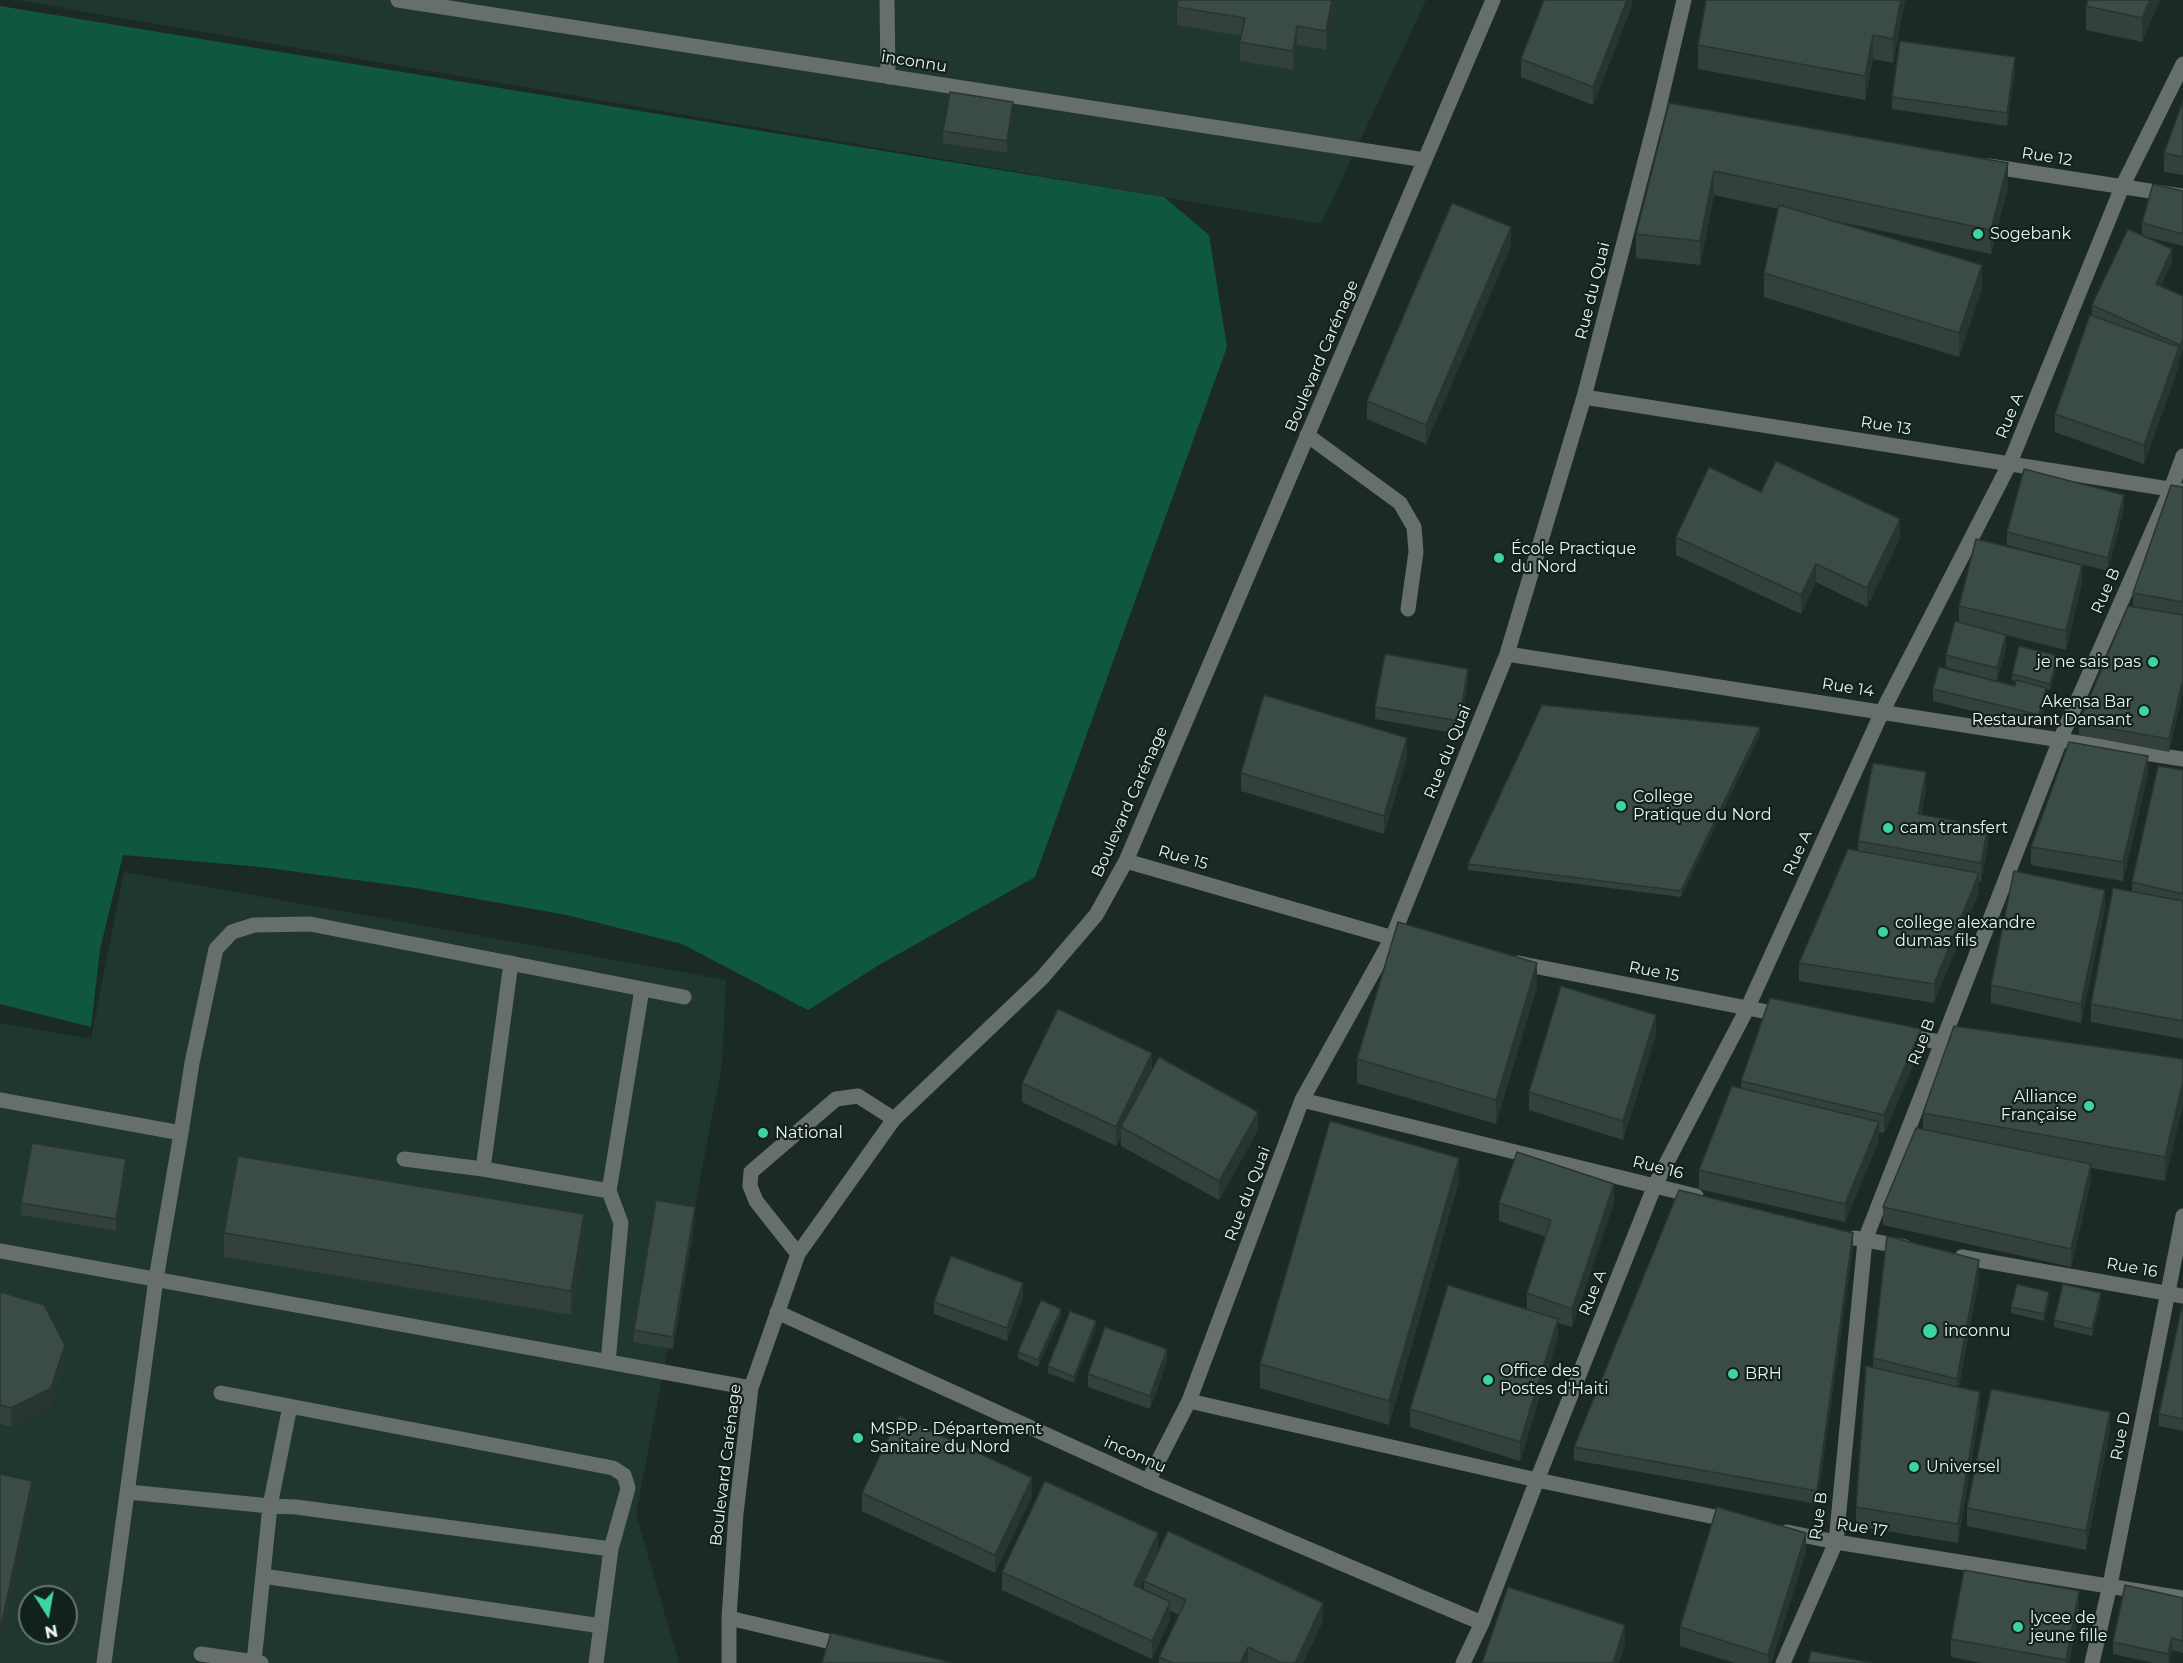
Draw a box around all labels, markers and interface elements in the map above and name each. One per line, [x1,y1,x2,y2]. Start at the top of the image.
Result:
street label: inconnu [880,47,948,77]
street label: Rue 12 [2020,144,2074,170]
place label: Sogebank [1990,224,2071,244]
marker: Sogebank [1971,227,1985,241]
street label: Rue du Quai [1572,240,1614,342]
street label: Boulevard Carénage [1281,277,1363,435]
street label: Rue A [1992,390,2028,442]
street label: Rue 13 [1859,413,1913,439]
place label: École Practique du Nord [1511,539,1636,577]
marker: École Practique du Nord [1492,551,1506,565]
street label: Rue B [2087,565,2125,617]
place label: je ne sais pas [2036,652,2141,672]
marker: je ne sais pas [2146,655,2160,669]
street label: Rue 14 [1821,674,1875,702]
place label: Akensa Bar Restaurant Dansant [1972,692,2132,730]
street label: Rue du Quai [1420,702,1476,802]
marker: Akensa Bar Restaurant Dansant [2137,704,2151,718]
street label: Boulevard Carénage [1088,724,1172,880]
place label: College Pratique du Nord [1633,787,1771,825]
marker: College Pratique du Nord [1614,799,1628,813]
place label: cam transfert [1900,818,2008,838]
marker: cam transfert [1881,821,1895,835]
street label: Rue A [1780,827,1816,879]
street label: Rue 15 [1156,842,1210,874]
place label: college alexandre dumas fils [1895,913,2036,951]
marker: college alexandre dumas fils [1876,925,1890,939]
street label: Rue 15 [1627,958,1681,986]
street label: Rue B [1904,1016,1940,1068]
place label: Alliance Française [2001,1087,2077,1125]
marker: Alliance Française [2082,1099,2096,1113]
place label: National [775,1123,843,1143]
marker: National [756,1126,770,1140]
street label: Rue du Quai [1221,1144,1275,1244]
street label: Rue 16 [1631,1152,1685,1184]
street label: Rue 16 [2105,1254,2159,1282]
street label: Rue A [1575,1267,1611,1319]
place label: inconnu [1944,1321,2010,1341]
marker: inconnu [1921,1322,1939,1340]
place label: Office des Postes d'Haiti [1500,1361,1608,1399]
place label: BRH [1745,1364,1782,1384]
marker: BRH [1726,1367,1740,1381]
marker: Office des Postes d'Haiti [1481,1373,1495,1387]
street label: Boulevard Carénage [707,1383,745,1547]
street label: Rue D [2107,1410,2135,1462]
place label: MSPP - Département Sanitaire du Nord [870,1419,1042,1457]
marker: MSPP - Département Sanitaire du Nord [851,1431,865,1445]
street label: inconnu [1101,1433,1169,1477]
place label: Universel [1926,1457,2000,1477]
marker: Universel [1907,1460,1921,1474]
street label: Rue B [1806,1491,1832,1541]
street label: Rue 17 [1835,1514,1889,1542]
north arrow [18,1585,78,1645]
place label: lycee de jeune fille [2030,1608,2107,1646]
marker: lycee de jeune fille [2011,1620,2025,1634]
text: N [43,1621,59,1642]

